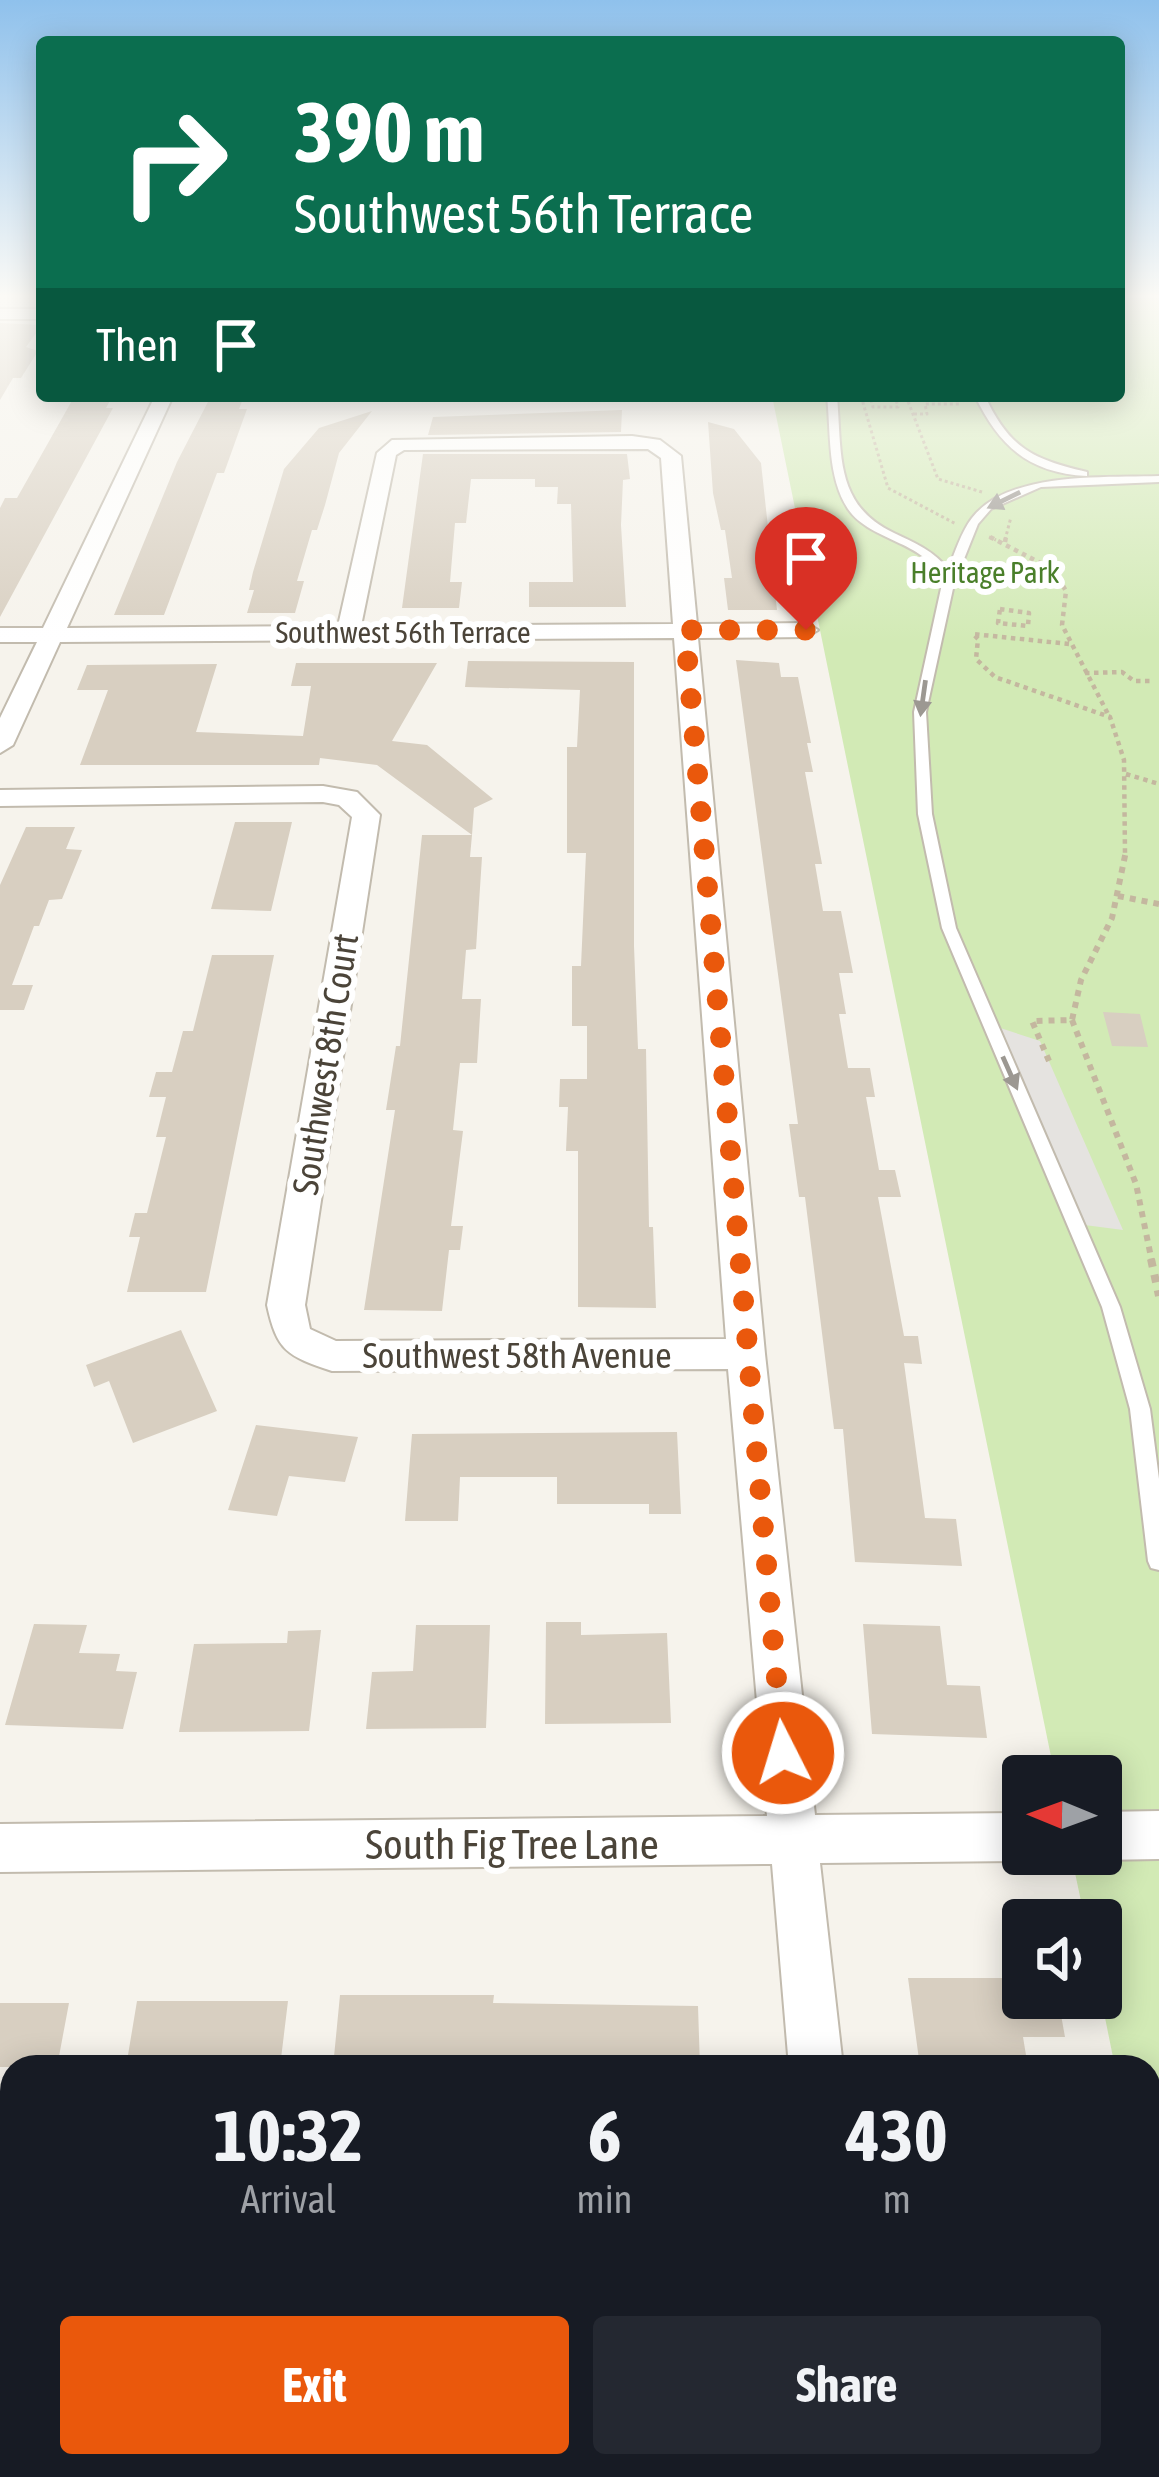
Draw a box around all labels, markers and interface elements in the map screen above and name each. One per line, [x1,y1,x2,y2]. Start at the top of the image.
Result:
icon: right [96,84,252,240]
text: 390 m [294,84,484,180]
text: Southwest 56th Terrace [294,183,753,244]
icon: arrive [203,312,269,378]
text: Then [96,319,179,371]
one-way arrow [986,490,1021,510]
pin [755,507,857,630]
icon: arrive [773,525,839,591]
park label: Heritage Park [910,555,1060,589]
street label: Southwest 56th Terrace [275,615,531,649]
one-way arrow [913,680,932,717]
street label: Southwest 8th Court [284,931,366,1197]
one-way arrow [1000,1056,1020,1091]
street label: Southwest 58th Avenue [363,1334,672,1376]
position arrow [720,1690,846,1816]
north arrow [1002,1755,1122,1875]
map controls [1002,1755,1122,2019]
street label: South Fig Tree Lane [365,1820,659,1868]
button: sound [1002,1899,1122,2019]
text: 10:32 [213,2094,363,2176]
text: 6 [588,2094,621,2176]
text: 430 [846,2094,948,2176]
text: Arrival [241,2177,336,2221]
text: min [577,2177,633,2221]
text: m [883,2177,911,2221]
button: Exit [60,2316,569,2454]
button: Share [593,2316,1101,2454]

